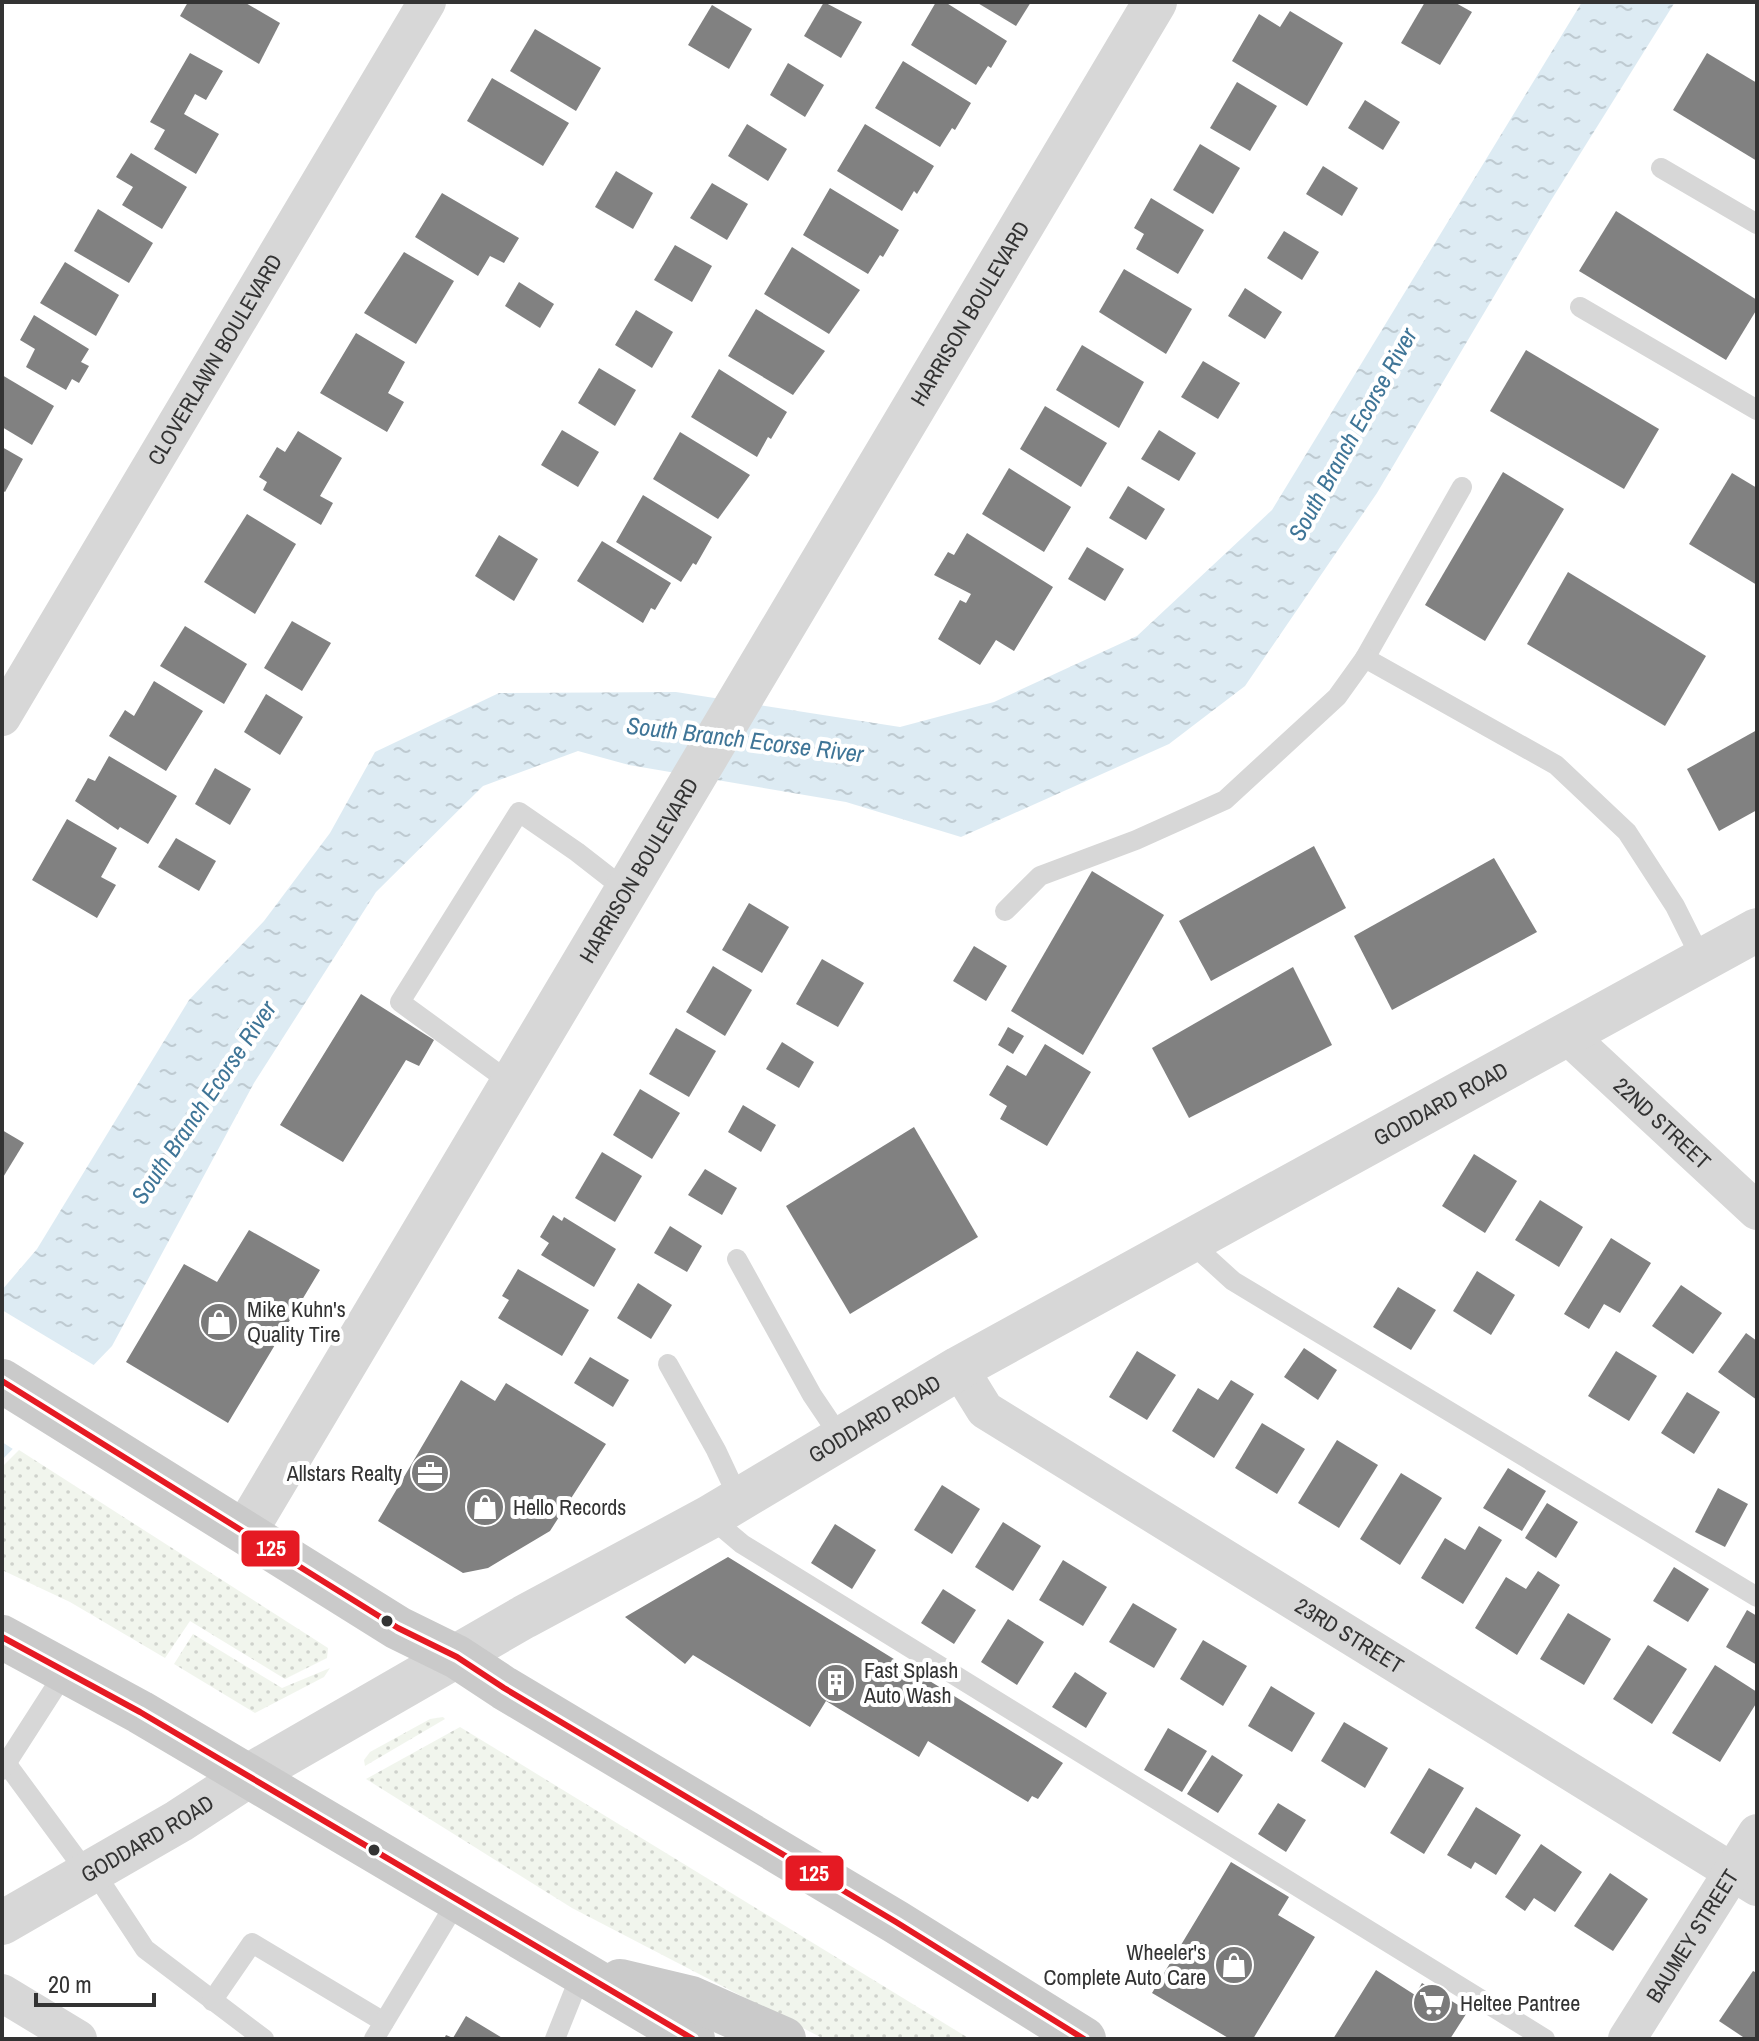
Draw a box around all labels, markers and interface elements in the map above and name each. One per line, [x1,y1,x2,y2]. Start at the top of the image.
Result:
street label: HARRISON BOULEVARD [903,215,1037,411]
street label: CLOVERLAWN BOULEVARD [140,248,289,471]
water label: South Branch Ecorse River [1280,321,1424,546]
water label: South Branch Ecorse River [625,709,867,770]
street label: HARRISON BOULEVARD [572,772,705,968]
water label: South Branch Ecorse River [123,993,284,1210]
street label: GODDARD ROAD [1368,1055,1513,1153]
street label: 22ND STREET [1607,1071,1717,1176]
place label: Mike Kuhn's Quality Tire [247,1294,346,1349]
shop icon: Mike Kuhn's Quality Tire [198,1301,240,1343]
street label: GODDARD ROAD [803,1367,946,1470]
office icon: Allstars Realty [409,1452,451,1494]
place label: Allstars Realty [286,1458,402,1488]
shop icon: Hello Records [464,1486,506,1528]
place label: Hello Records [513,1492,626,1522]
line badge: 125 [240,1529,301,1568]
text: 125 [256,1533,286,1563]
street label: 23RD STREET [1290,1590,1410,1680]
unlabelled marker [379,1613,395,1629]
place label: Fast Splash Auto Wash [863,1655,958,1710]
building icon: Fast Splash Auto Wash [815,1662,857,1704]
street label: GODDARD ROAD [75,1787,219,1889]
unlabelled marker [366,1842,382,1858]
line badge: 125 [784,1854,845,1892]
text: 125 [799,1858,829,1888]
street label: BAUMEY STREET [1639,1863,1745,2008]
place label: Wheeler's Complete Auto Care [1044,1937,1206,1992]
shop icon: Wheeler's Complete Auto Care [1213,1944,1255,1986]
scale bar [36,1957,154,2007]
text: 20 m [48,1968,92,2000]
supermarket icon: Heltee Pantree [1411,1982,1453,2024]
place label: Heltee Pantree [1460,1988,1580,2018]

